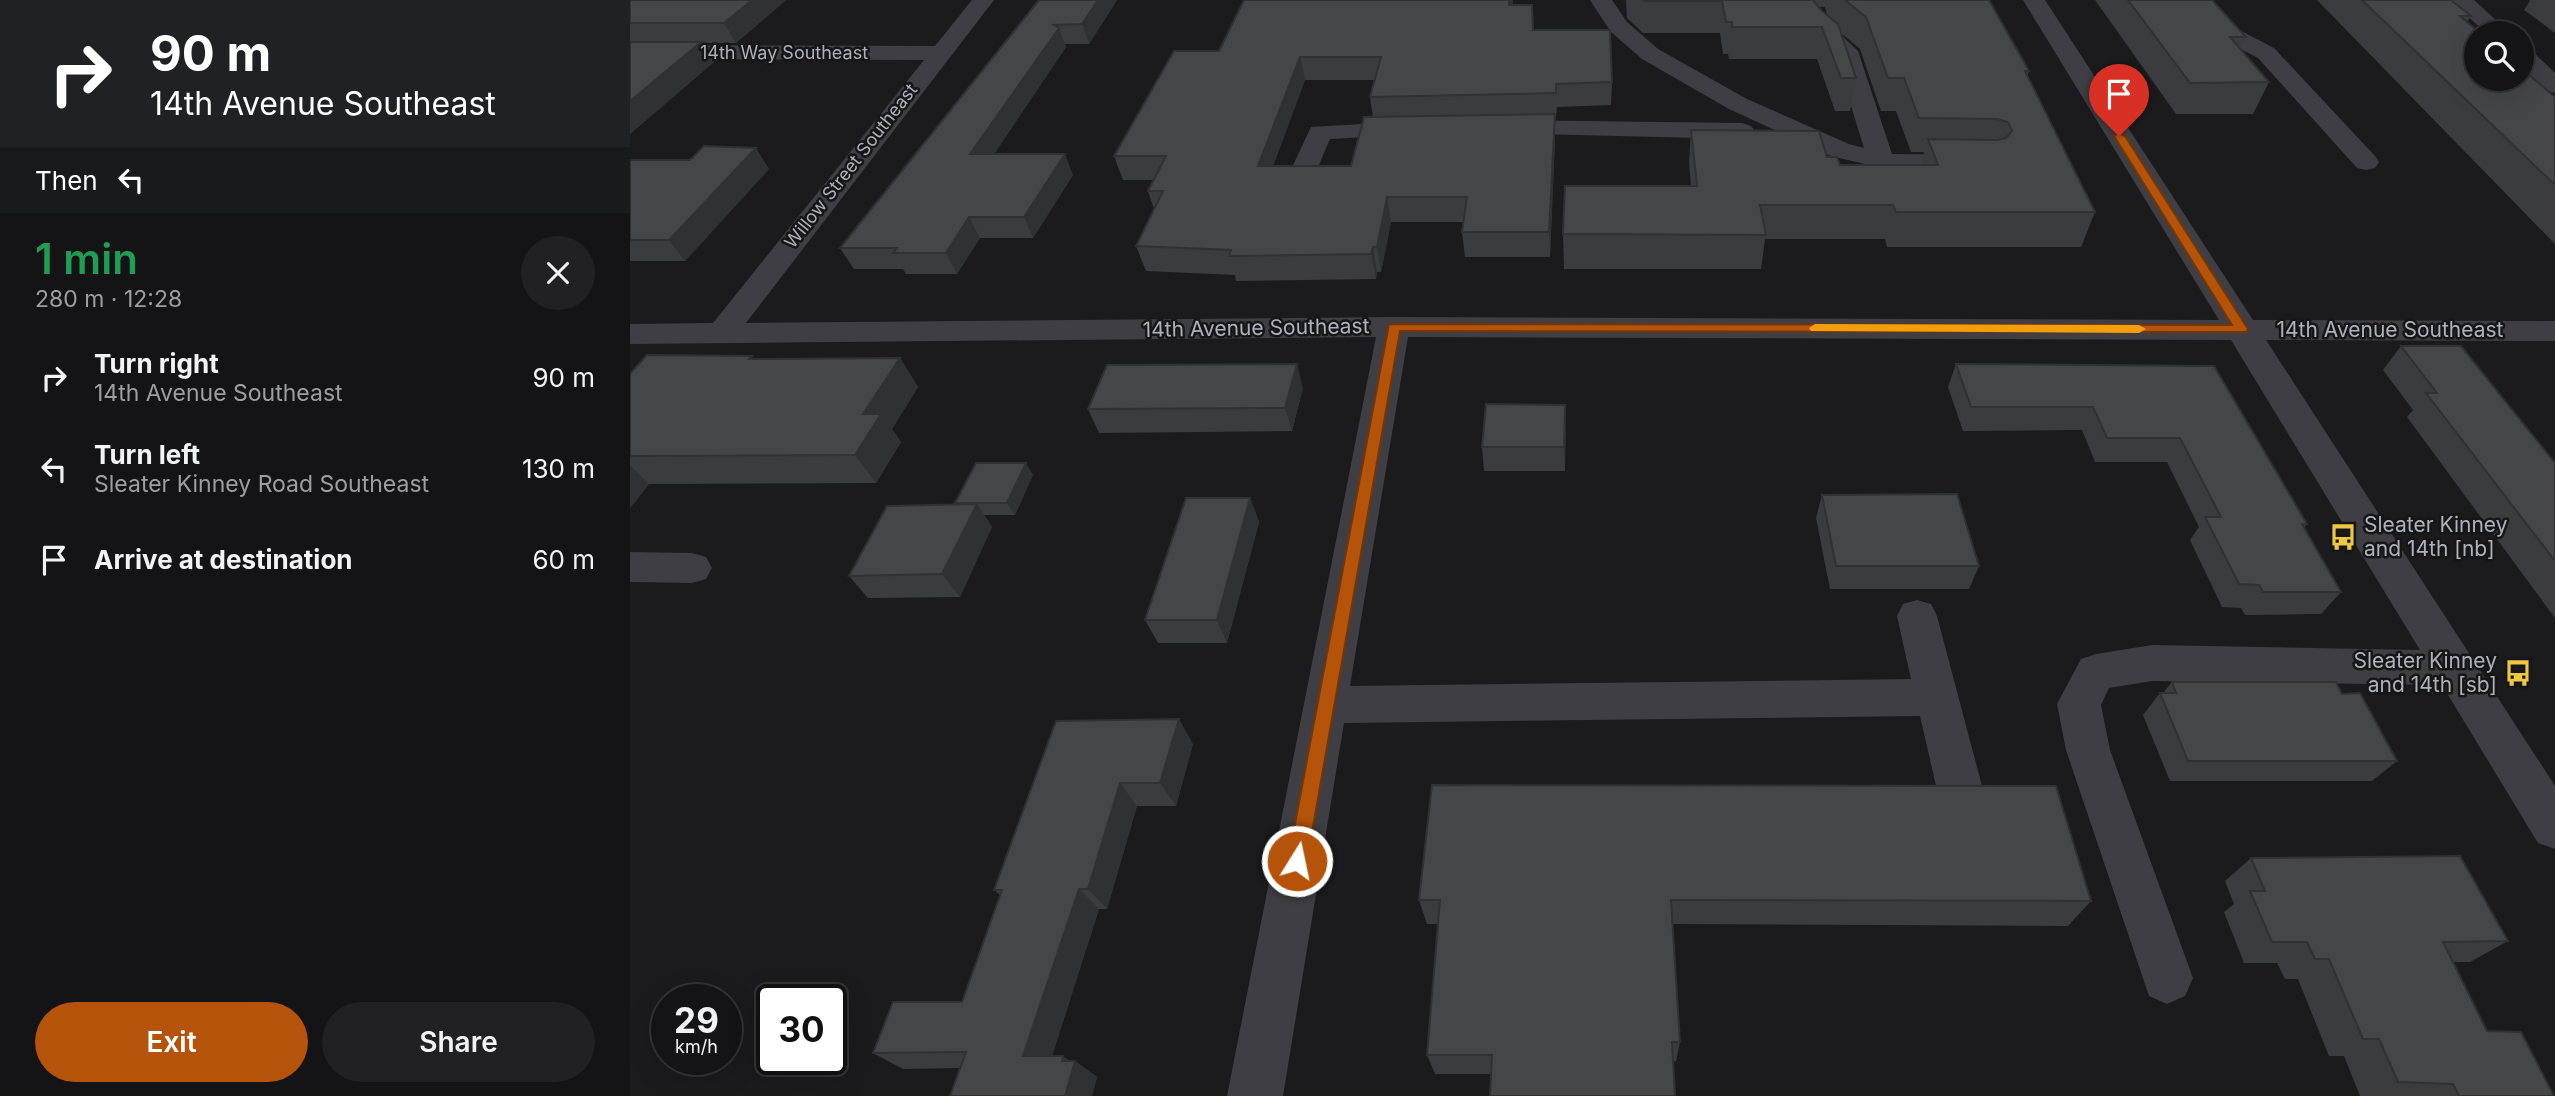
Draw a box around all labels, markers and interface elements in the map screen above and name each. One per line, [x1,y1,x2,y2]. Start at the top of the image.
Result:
map controls [2464,21,2534,91]
button: search [2464,21,2534,91]
text: 90 m [150,24,271,83]
icon: right [35,28,126,119]
street label: 14th Way Southeast [700,42,868,63]
pin [2089,64,2149,136]
icon: arrive [2100,75,2138,113]
street label: Willow Street Southeast [780,79,921,252]
text: 14th Avenue Southeast [150,84,496,123]
icon: left [112,161,150,199]
text: Then [35,165,98,196]
text: 1 min [35,233,138,284]
button: close [521,236,595,310]
text: 280 m · 12:28 [35,285,182,313]
street label: 14th Avenue Southeast [1142,313,1370,342]
street label: 14th Avenue Southeast [2277,317,2504,342]
text: Turn right [94,348,219,379]
icon: right [35,359,73,397]
text: 90 m [532,362,595,393]
text: 14th Avenue Southeast [94,379,343,407]
text: Turn left [94,439,200,470]
icon: left [35,450,73,488]
text: 130 m [522,453,595,484]
text: Sleater Kinney Road Southeast [94,470,429,498]
place label: Sleater Kinney and 14th [nb] [2364,512,2508,561]
bus stop icon: Sleater Kinney and 14th [nb] [2328,522,2358,552]
icon: arrive [35,541,73,579]
text: Arrive at destination [94,544,353,575]
text: 60 m [532,544,595,575]
place label: Sleater Kinney and 14th [sb] [2354,648,2497,697]
bus stop icon: Sleater Kinney and 14th [sb] [2503,658,2533,688]
position arrow [1260,824,1334,898]
speed limit sign: 30 [756,984,847,1075]
text: 29 [674,999,719,1041]
button: Exit [35,1002,308,1082]
button: Share [322,1002,595,1082]
text: km/h [675,1036,718,1057]

